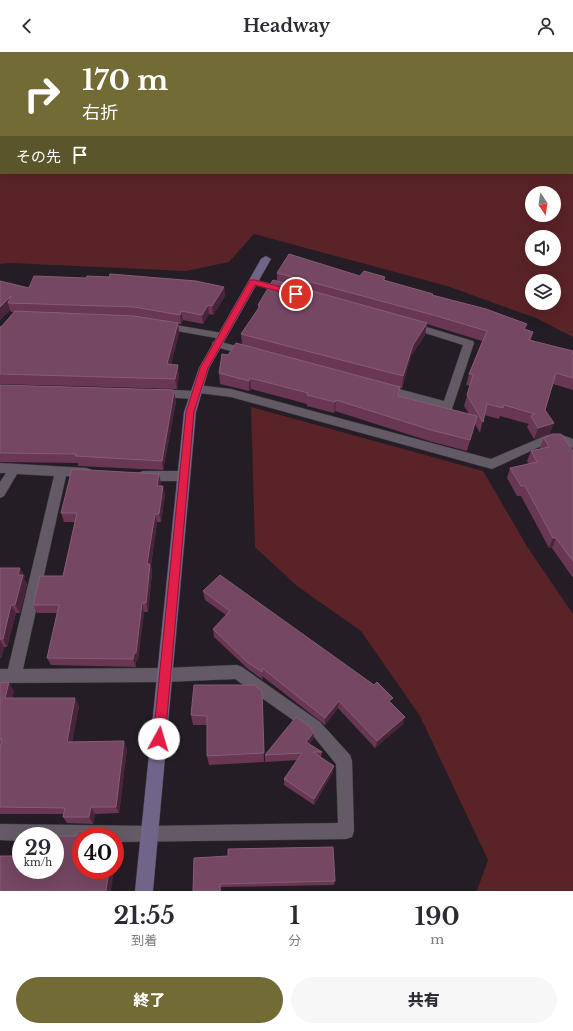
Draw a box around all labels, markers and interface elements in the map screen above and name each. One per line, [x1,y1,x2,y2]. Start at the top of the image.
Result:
icon: back [16,15,38,37]
text: Headway [243,15,330,37]
icon: person [535,15,557,37]
text: 170 m [82,63,168,98]
icon: right [16,68,68,120]
text: 右折 [82,102,118,124]
icon: arrive [69,144,91,166]
text: その先 [16,147,61,166]
north arrow [525,186,561,222]
map controls [525,186,561,310]
button: sound [525,230,561,266]
button: layers [525,274,561,310]
pin [279,277,313,311]
icon: arrive [285,283,307,305]
position arrow [138,718,180,760]
speed limit sign: 40 [72,827,124,879]
text: 29 [25,836,51,860]
text: km/h [24,856,52,869]
text: 21:55 [113,901,175,930]
text: 1 [290,901,300,930]
text: 190 [415,902,460,931]
text: m [430,931,444,948]
text: 到着 [131,932,157,949]
text: 分 [288,932,301,949]
button: 終了 [16,977,283,1023]
button: 共有 [291,977,557,1023]

